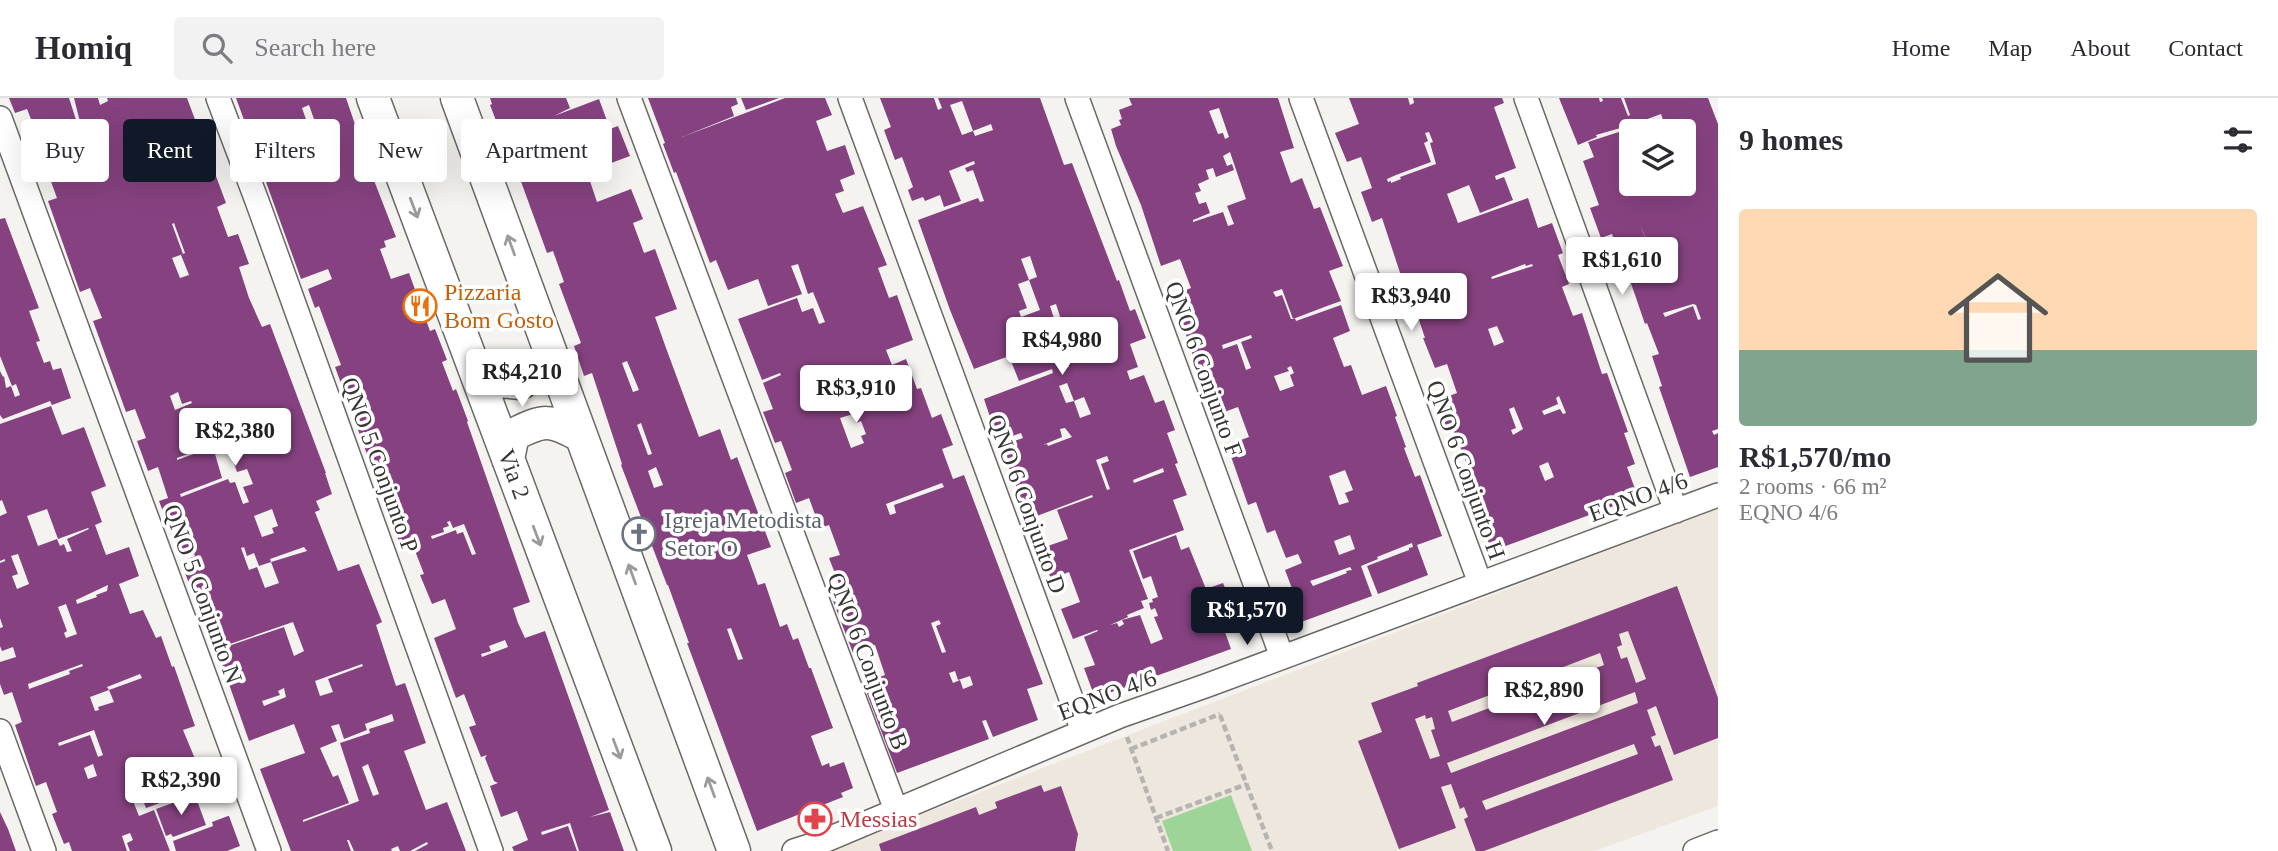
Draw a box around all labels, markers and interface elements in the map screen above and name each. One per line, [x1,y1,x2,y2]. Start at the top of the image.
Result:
search box [174,17,664,80]
icon: search [198,29,236,67]
text: Homiq [35,30,132,66]
text: Search here [254,33,376,62]
text: Home [1892,35,1950,61]
text: Map [1988,35,2032,61]
text: About [2070,35,2130,61]
text: Contact [2168,35,2243,61]
chip: Buy [21,119,109,182]
chip: Rent [123,119,216,182]
chip: Filters [230,119,340,182]
chip: New [354,119,447,182]
chip: Apartment [461,119,612,182]
map controls [1619,119,1696,196]
button: layers [1619,119,1696,196]
icon: filters [2219,121,2257,159]
text: 9 homes [1739,123,1843,156]
one-way arrow [409,196,422,218]
one-way arrow [504,235,516,257]
pin: R$1,610 [1557,238,1687,297]
text: R$1,610 [1582,247,1662,272]
icon: home [1935,255,2061,381]
pin: R$3,940 [1346,274,1476,333]
street label: QNO 6 Conjunto F [1160,278,1248,460]
place label: Pizzaria Bom Gosto [444,279,554,333]
text: R$3,940 [1371,283,1451,308]
restaurant icon: Pizzaria Bom Gosto [401,287,439,325]
pin: R$4,980 [997,317,1127,377]
text: R$4,980 [1022,327,1102,352]
pin: R$4,210 [457,350,587,409]
text: R$4,210 [482,359,562,384]
pin: R$3,910 [791,366,921,425]
street label: QNO 5 Conjunto P [336,374,424,556]
text: R$3,910 [816,375,896,400]
street label: QNO 6 Conjunto H [1422,377,1510,563]
pin: R$2,380 [170,408,300,468]
street label: QNO 6 Conjunto D [983,411,1071,597]
text: R$2,380 [195,418,275,443]
text: R$1,570/mo [1739,440,1892,473]
street label: Via 2 [493,445,535,503]
street label: EQNO 4/6 [1585,467,1691,527]
text: 2 rooms · 66 m² [1739,474,1886,499]
text: EQNO 4/6 [1739,500,1838,525]
street label: QNO 5 Conjunto N [159,501,247,687]
place label: Igreja Metodista Setor O [664,507,822,561]
church icon: Igreja Metodista Setor O [620,515,658,553]
one-way arrow [532,524,544,546]
one-way arrow [625,563,637,585]
street label: QNO 6 Conjunto B [822,569,914,753]
pin: R$1,570 [1182,588,1312,647]
text: R$1,570 [1207,597,1287,622]
street label: EQNO 4/6 [1054,664,1160,726]
pin: R$2,890 [1479,668,1609,727]
text: R$2,890 [1504,677,1584,702]
one-way arrow [612,737,624,759]
pin: R$2,390 [116,758,246,817]
text: R$2,390 [141,767,221,792]
one-way arrow [703,776,716,798]
pharmacy icon: Messias [796,800,834,838]
place label: Messias [840,806,917,832]

